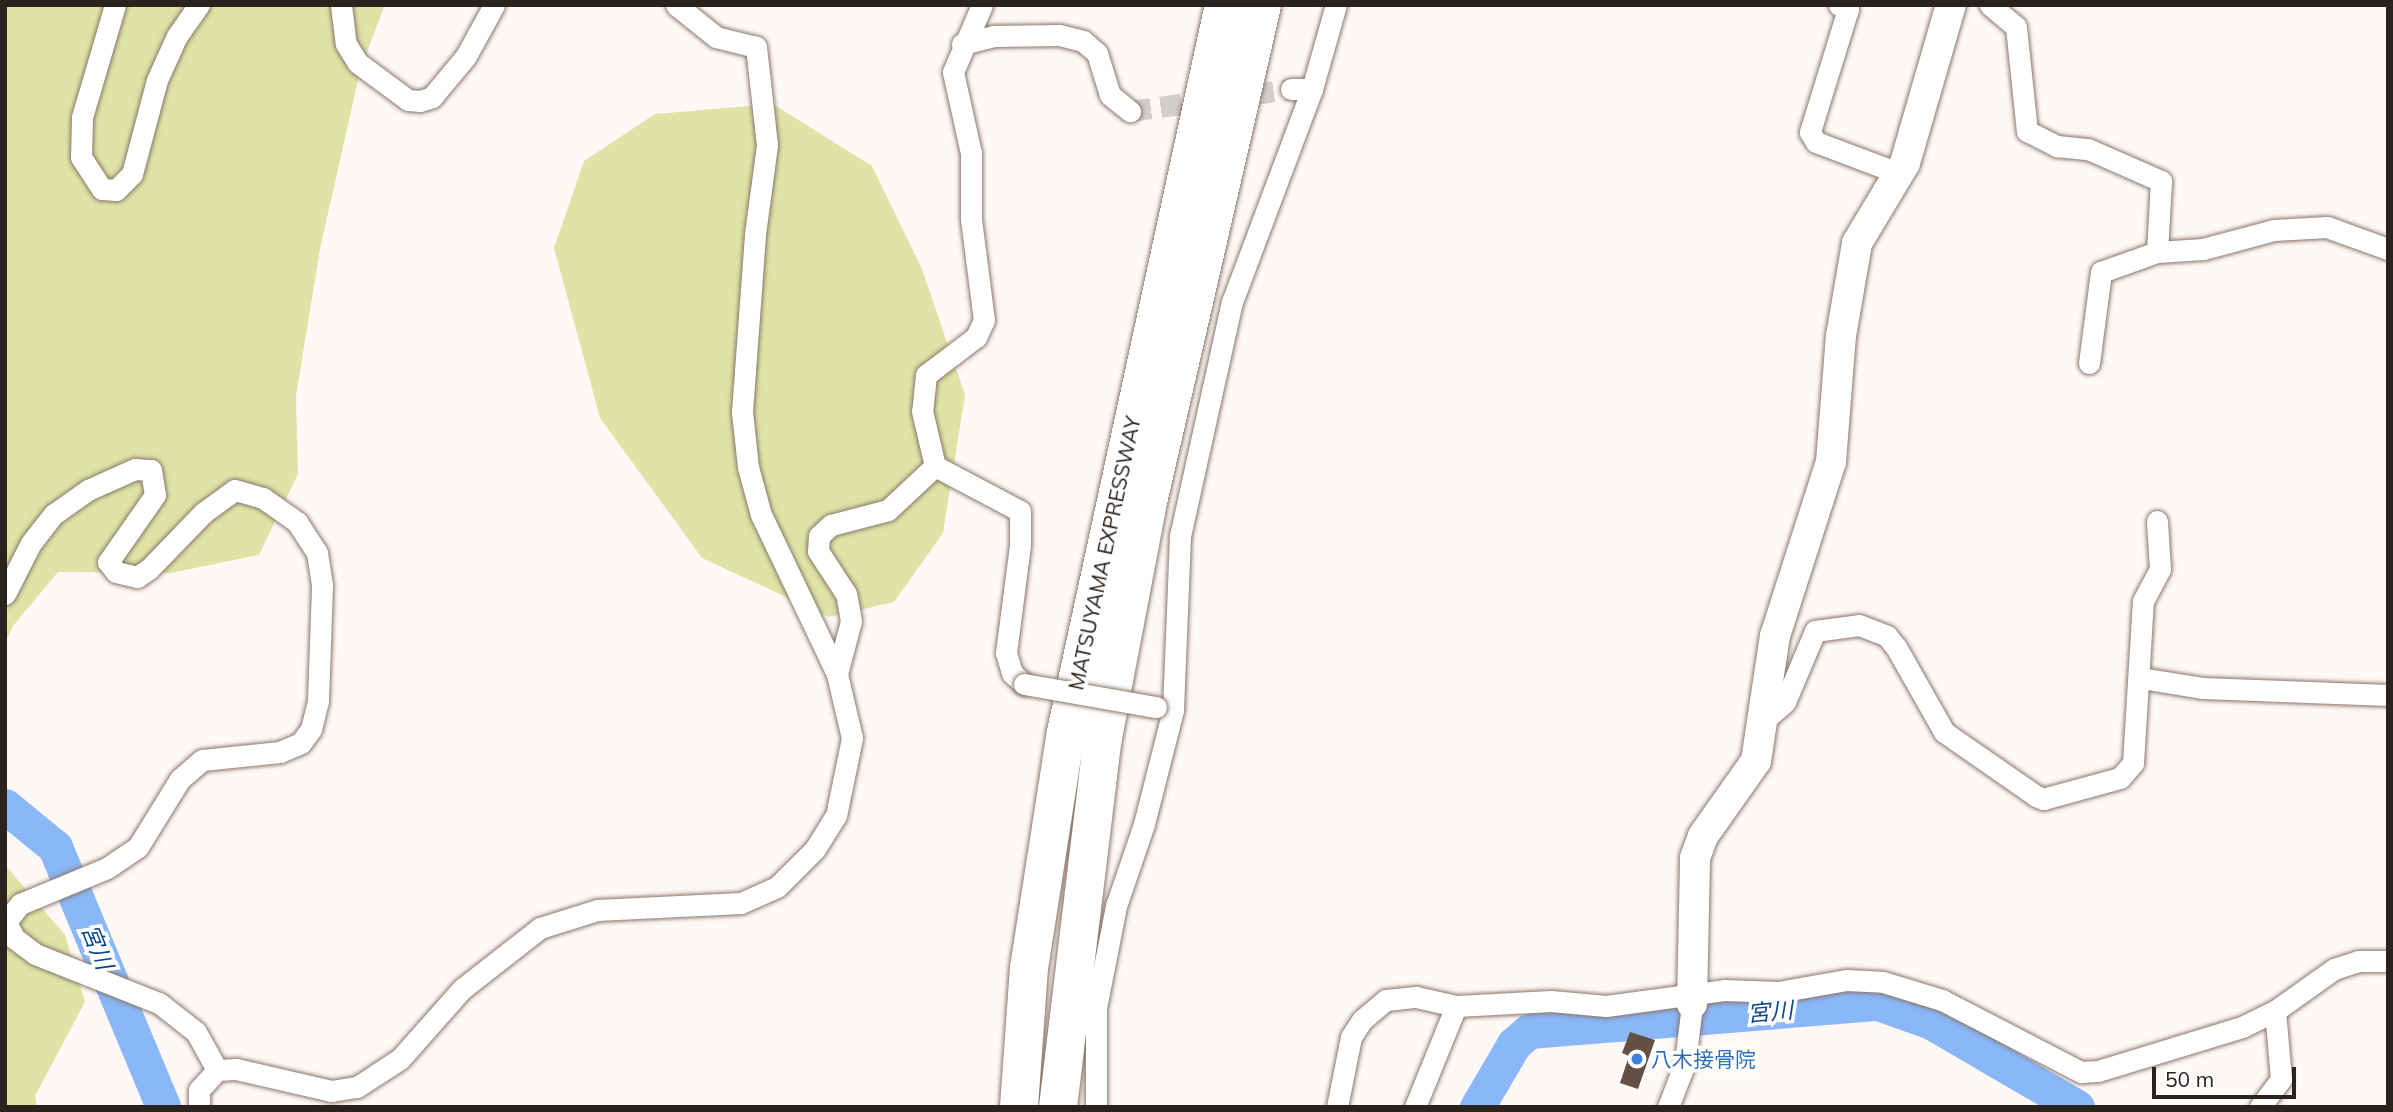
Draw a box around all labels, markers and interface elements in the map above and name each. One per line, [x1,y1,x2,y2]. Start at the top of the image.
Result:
street label: MATSUYAMA EXPRESSWAY [1063,414,1145,692]
water label: 宮川 [76,921,118,973]
water label: 宮川 [1746,996,1794,1028]
place label: 八木接骨院 [1651,1046,1756,1072]
marker: 八木接骨院 [1629,1051,1645,1067]
scale bar [2155,1052,2298,1096]
text: 50 m [2165,1066,2214,1092]

